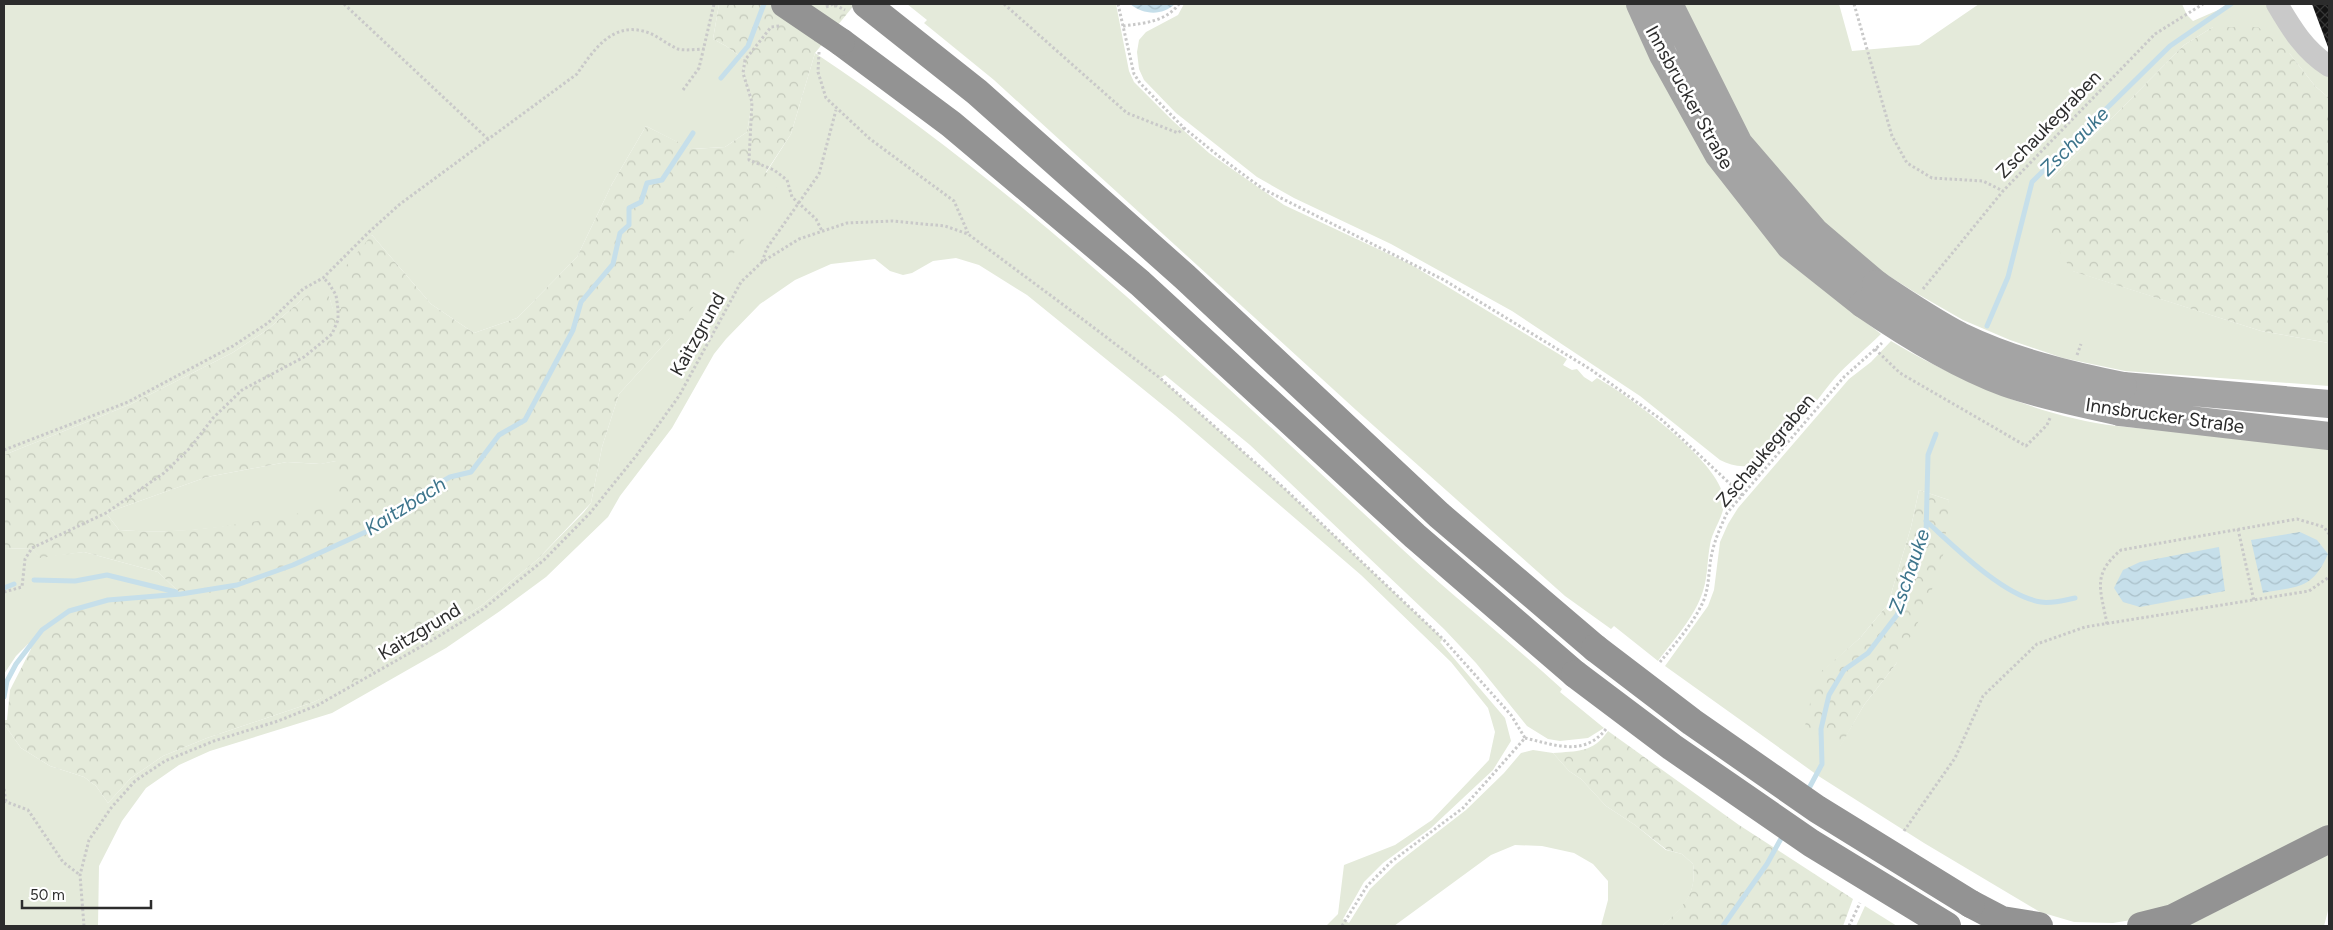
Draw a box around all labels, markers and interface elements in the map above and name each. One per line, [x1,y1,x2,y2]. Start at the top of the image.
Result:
street label: Innsbrucker Straße [1641,22,1738,173]
street label: Zschaukegraben [1991,65,2105,183]
water label: Zschauke [2035,102,2113,180]
street label: Kaitzgrund [665,288,730,380]
street label: Zschaukegraben [1711,389,1819,512]
street label: Innsbrucker Straße [2084,393,2246,438]
water label: Kaitzbach [360,472,450,540]
water label: Zschauke [1883,526,1935,616]
street label: Kaitzgrund [374,598,465,665]
scale bar [22,878,151,910]
text: 50 m [30,886,65,904]

